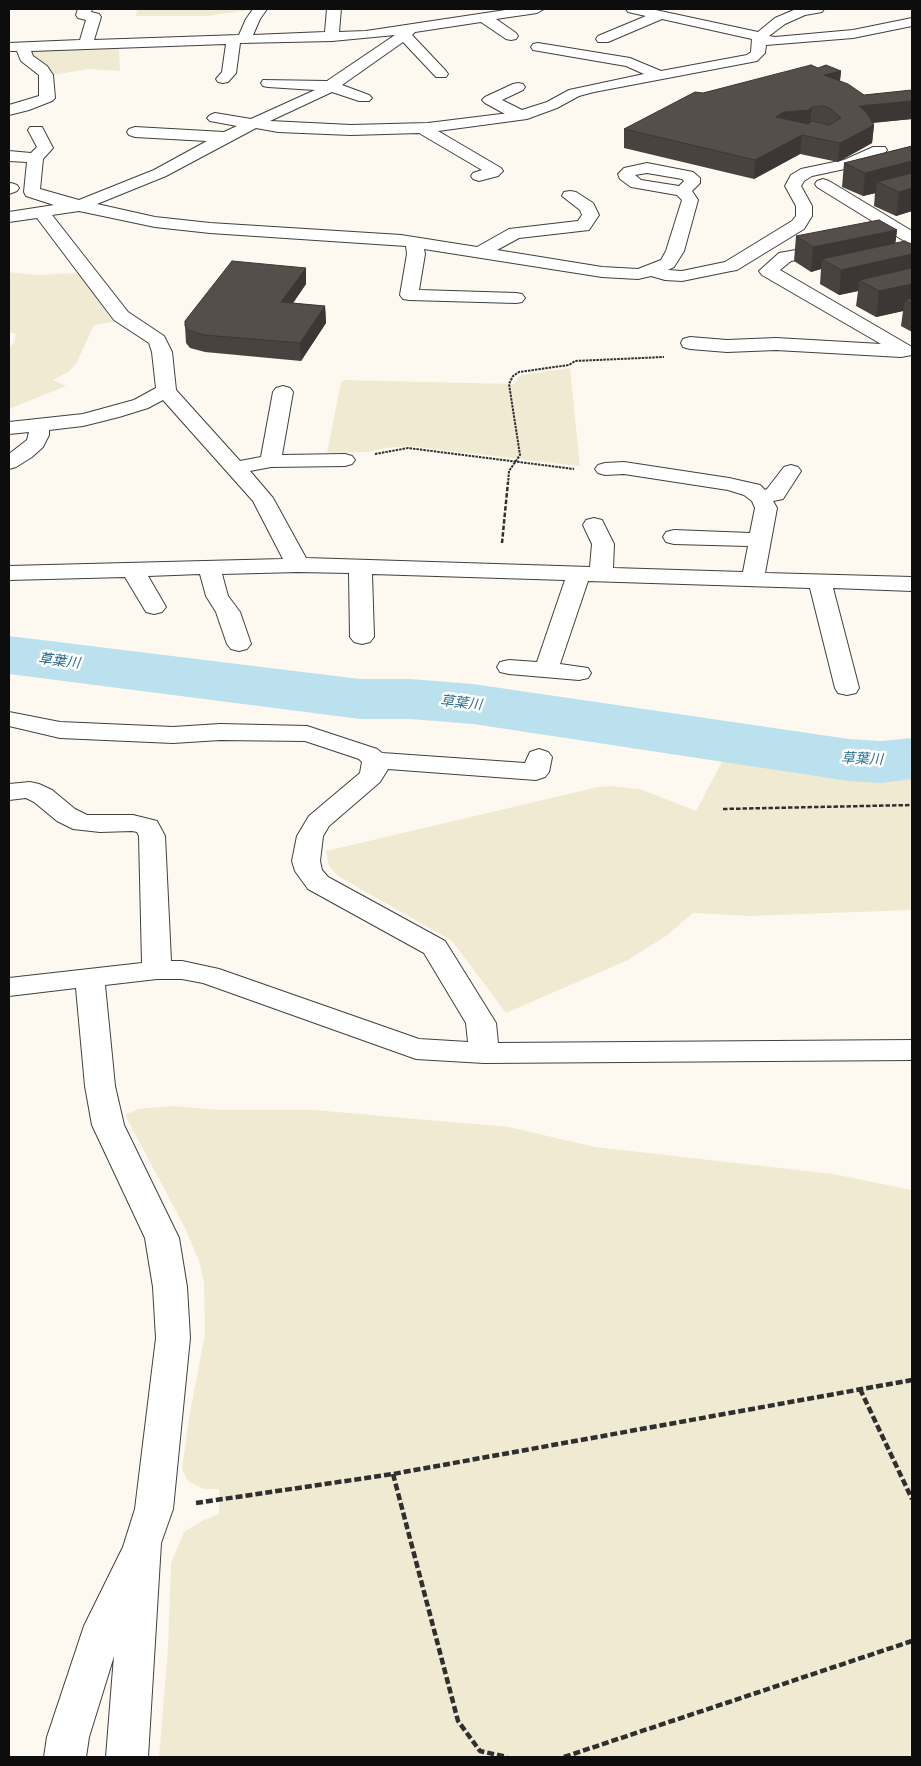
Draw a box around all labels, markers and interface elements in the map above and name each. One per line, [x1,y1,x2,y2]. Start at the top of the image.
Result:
water label: 草葉川 [37,650,81,672]
water label: 草葉川 [439,692,483,714]
water label: 草葉川 [841,750,883,768]

